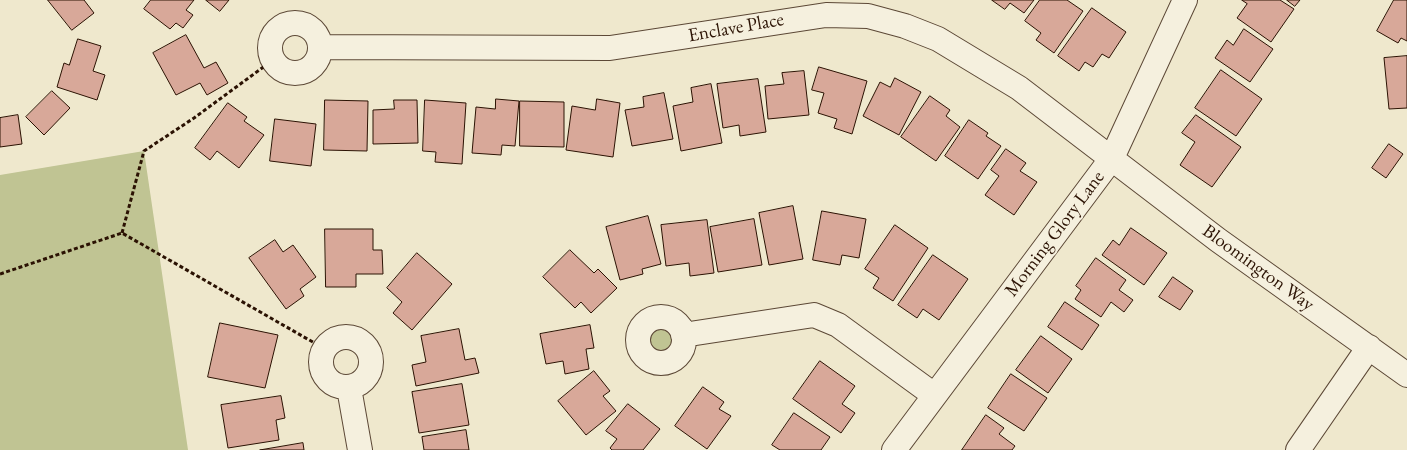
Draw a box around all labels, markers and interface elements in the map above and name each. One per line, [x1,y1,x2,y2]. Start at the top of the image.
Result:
street label: Enclave Place [686,8,786,48]
street label: Morning Glory Lane [1000,167,1110,301]
street label: Bloomington Way [1198,220,1318,316]

